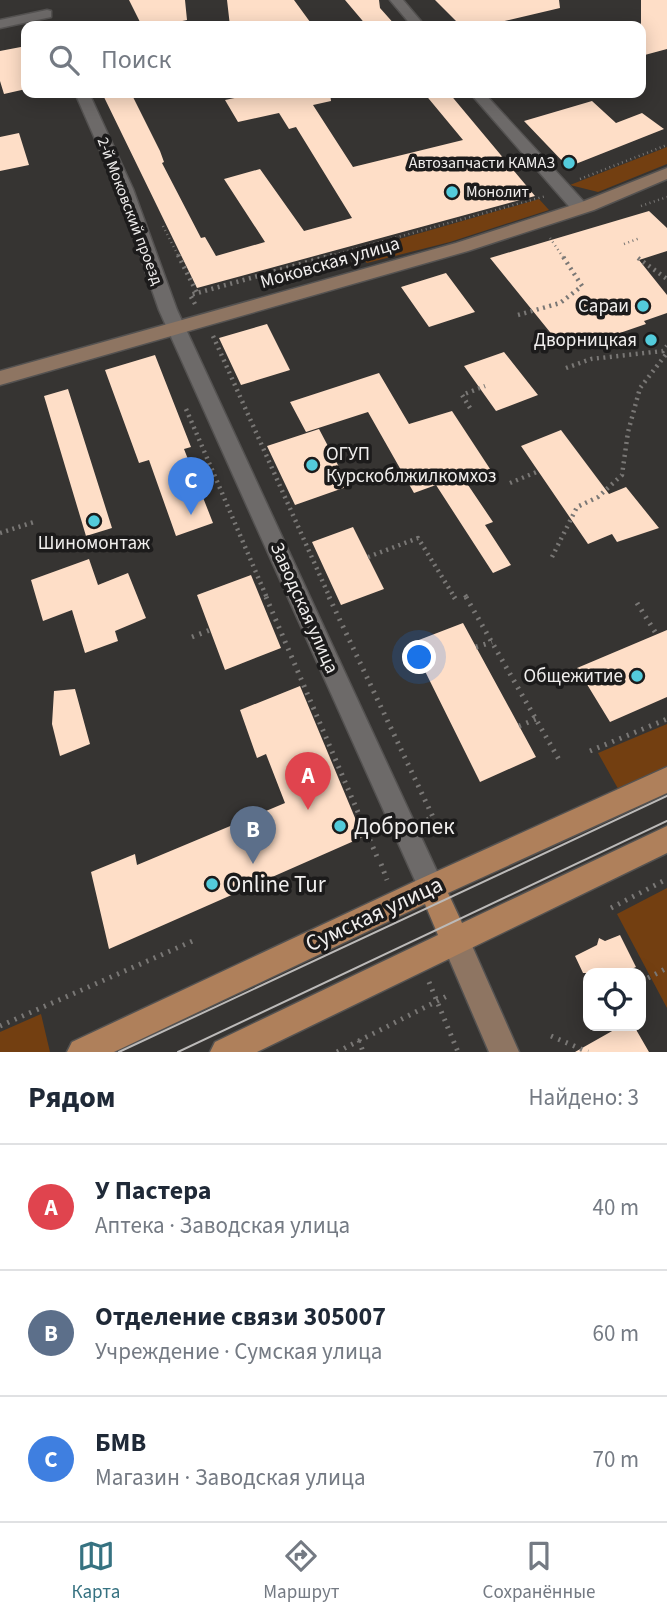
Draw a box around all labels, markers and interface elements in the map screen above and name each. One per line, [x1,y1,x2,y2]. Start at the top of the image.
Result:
search box [21,21,646,98]
icon: search [45,41,83,79]
text: Поиск [101,41,171,78]
street label: 2-й Моковский проезд [92,134,168,288]
place label: Автозапчасти КАМАЗ [409,152,555,174]
marker: Автозапчасти КАМАЗ [561,155,577,171]
place label: Монолит [466,181,529,203]
marker: Монолит [444,184,460,200]
street label: Моковская улица [257,230,403,296]
place label: Сараи [578,293,629,320]
marker: Сараи [635,298,651,314]
place label: Дворницкая [534,327,637,354]
marker: Дворницкая [643,332,659,348]
place label: ОГУП Курскоблжилкомхоз [326,441,496,490]
pin: C [168,457,214,515]
marker: ОГУП Курскоблжилкомхоз [304,457,320,473]
marker: Шиномонтаж [86,513,102,529]
place label: Шиномонтаж [38,530,150,557]
street label: Заводская улица [263,538,345,678]
your location [402,640,436,674]
place label: Общежитие [524,663,623,690]
marker: Общежитие [629,668,645,684]
pin: A [285,752,331,810]
pin: B [230,806,276,864]
place label: Добропек [354,810,455,843]
marker: Добропек [332,818,348,834]
place label: Online Tur [226,868,327,901]
street label: Сумская улица [300,868,448,960]
marker: Online Tur [204,876,220,892]
map controls [583,968,646,1031]
button: locate [583,968,646,1031]
text: Рядом [28,1076,116,1119]
text: Найдено: 3 [529,1081,639,1114]
text: У Пастера [95,1172,212,1209]
text: A [44,1191,58,1224]
text: 40 m [592,1191,639,1224]
text: Аптека · Заводская улица [95,1209,350,1242]
text: Отделение связи 305007 [95,1298,386,1335]
text: B [44,1317,58,1350]
text: 60 m [592,1317,639,1350]
text: Учреждение · Сумская улица [95,1335,382,1368]
text: БМВ [95,1424,146,1461]
text: C [44,1443,58,1476]
text: 70 m [592,1443,639,1476]
text: Магазин · Заводская улица [95,1461,366,1494]
tab: Карта [72,1537,120,1606]
tab: Маршрут [263,1537,340,1606]
tab: Сохранённые [483,1537,595,1606]

